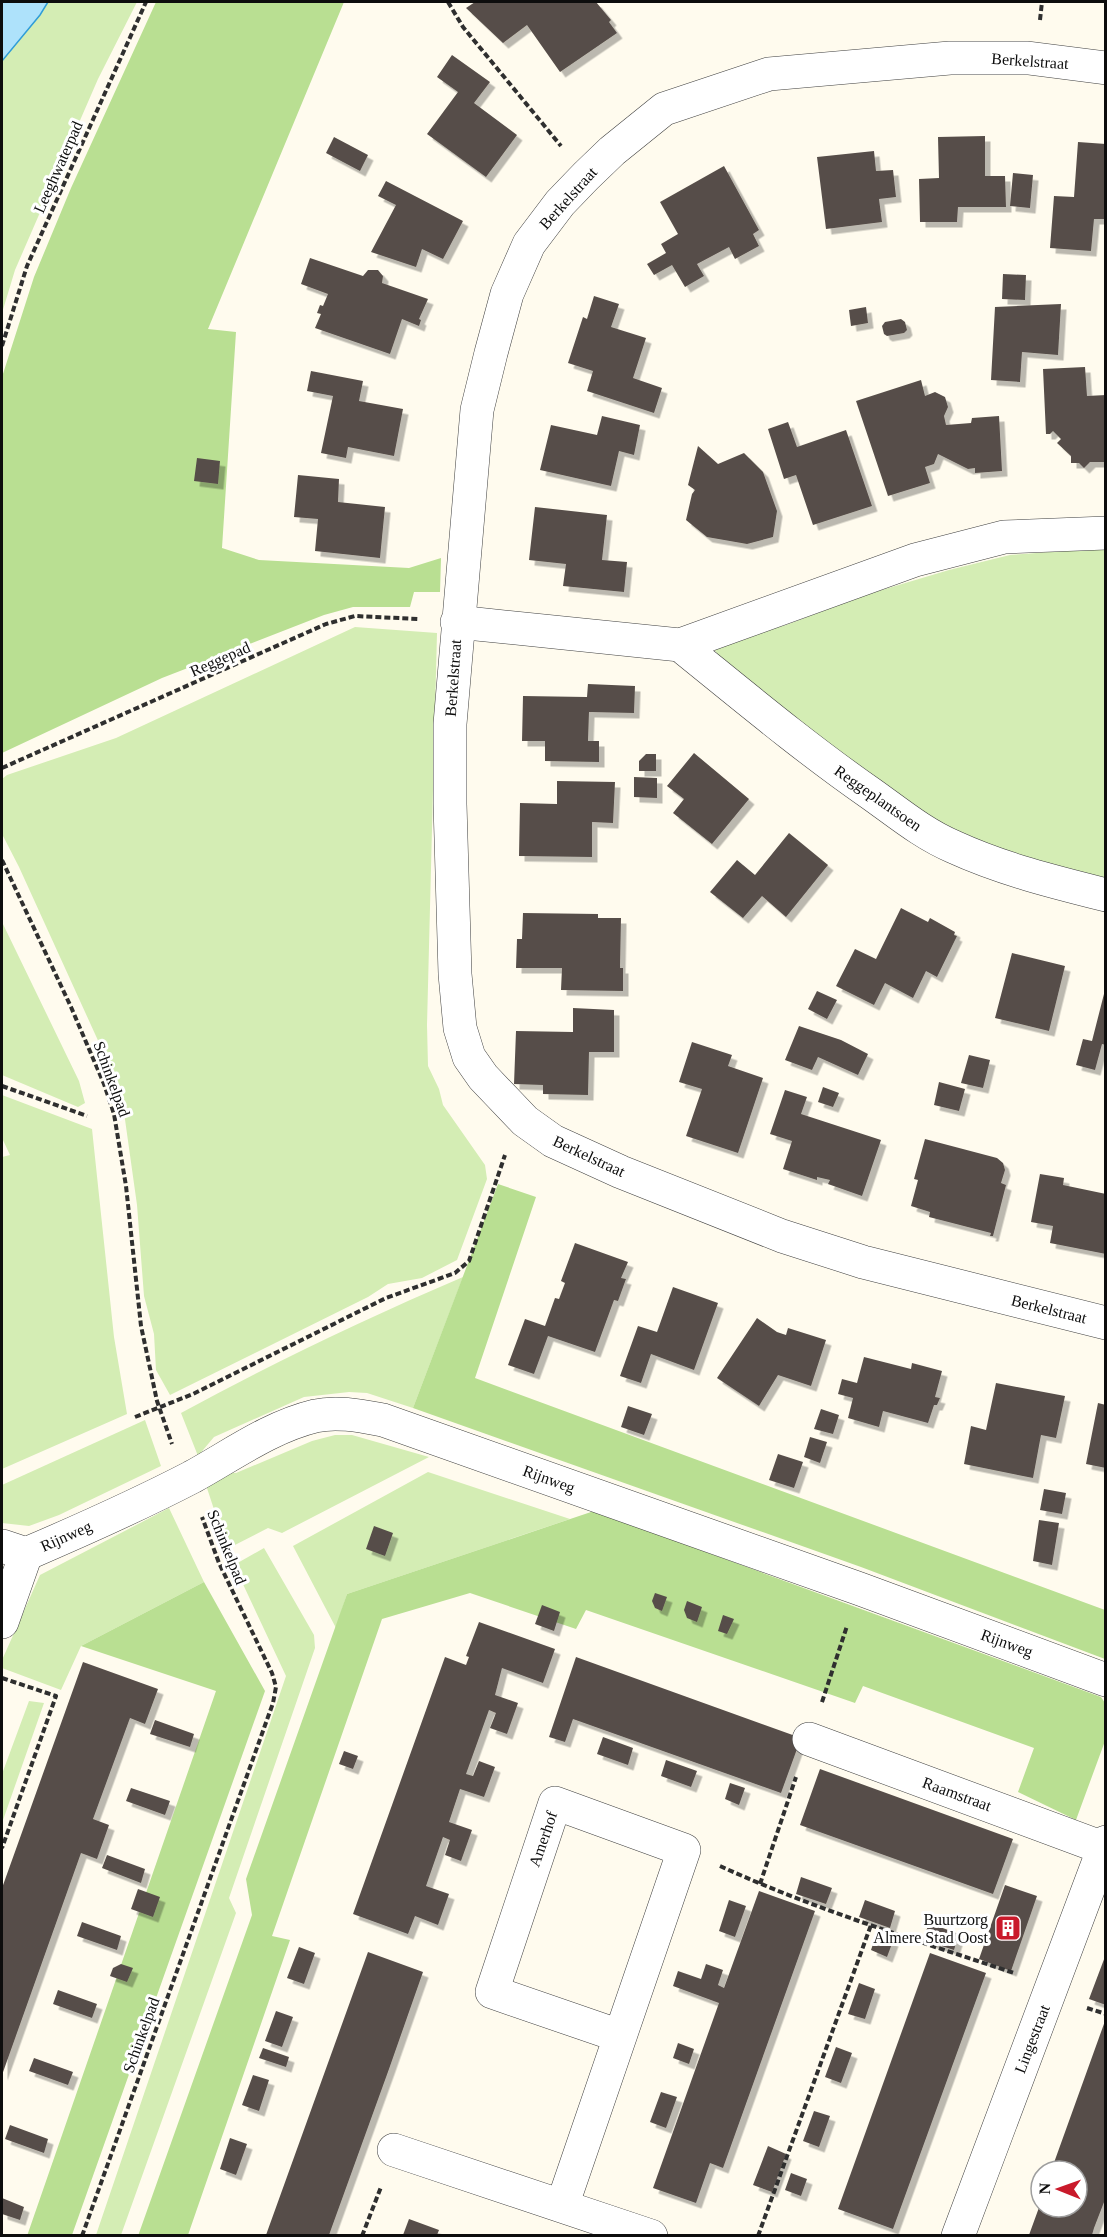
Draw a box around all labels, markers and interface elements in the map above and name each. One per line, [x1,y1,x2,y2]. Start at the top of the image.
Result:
street label: Berkelstraat [991,50,1070,72]
street label: Leeghwaterpad [30,119,87,216]
street label: Berkelstraat [536,163,601,232]
street label: Reggepad [187,638,253,681]
street label: Berkelstraat [442,638,464,717]
street label: Reggeplantsoen [831,762,925,835]
street label: Schinkelpad [90,1039,134,1119]
street label: Berkelstraat [550,1132,628,1180]
street label: Berkelstraat [1009,1291,1089,1327]
street label: Rijnweg [520,1462,577,1497]
street label: Schinkelpad [203,1507,250,1587]
street label: Rijnweg [38,1517,95,1556]
street label: Rijnweg [978,1626,1035,1661]
street label: Raamstraat [920,1774,994,1814]
street label: Amerhof [526,1808,561,1869]
place label: Buurtzorg Almere Stad Oost [873,1911,989,1946]
building icon: Buurtzorg Almere Stad Oost [993,1913,1023,1943]
street label: Schinkelpad [119,1995,163,2075]
street label: Lingestraat [1011,2002,1054,2076]
north arrow [1029,2159,1089,2219]
text: N [1036,2182,1053,2195]

